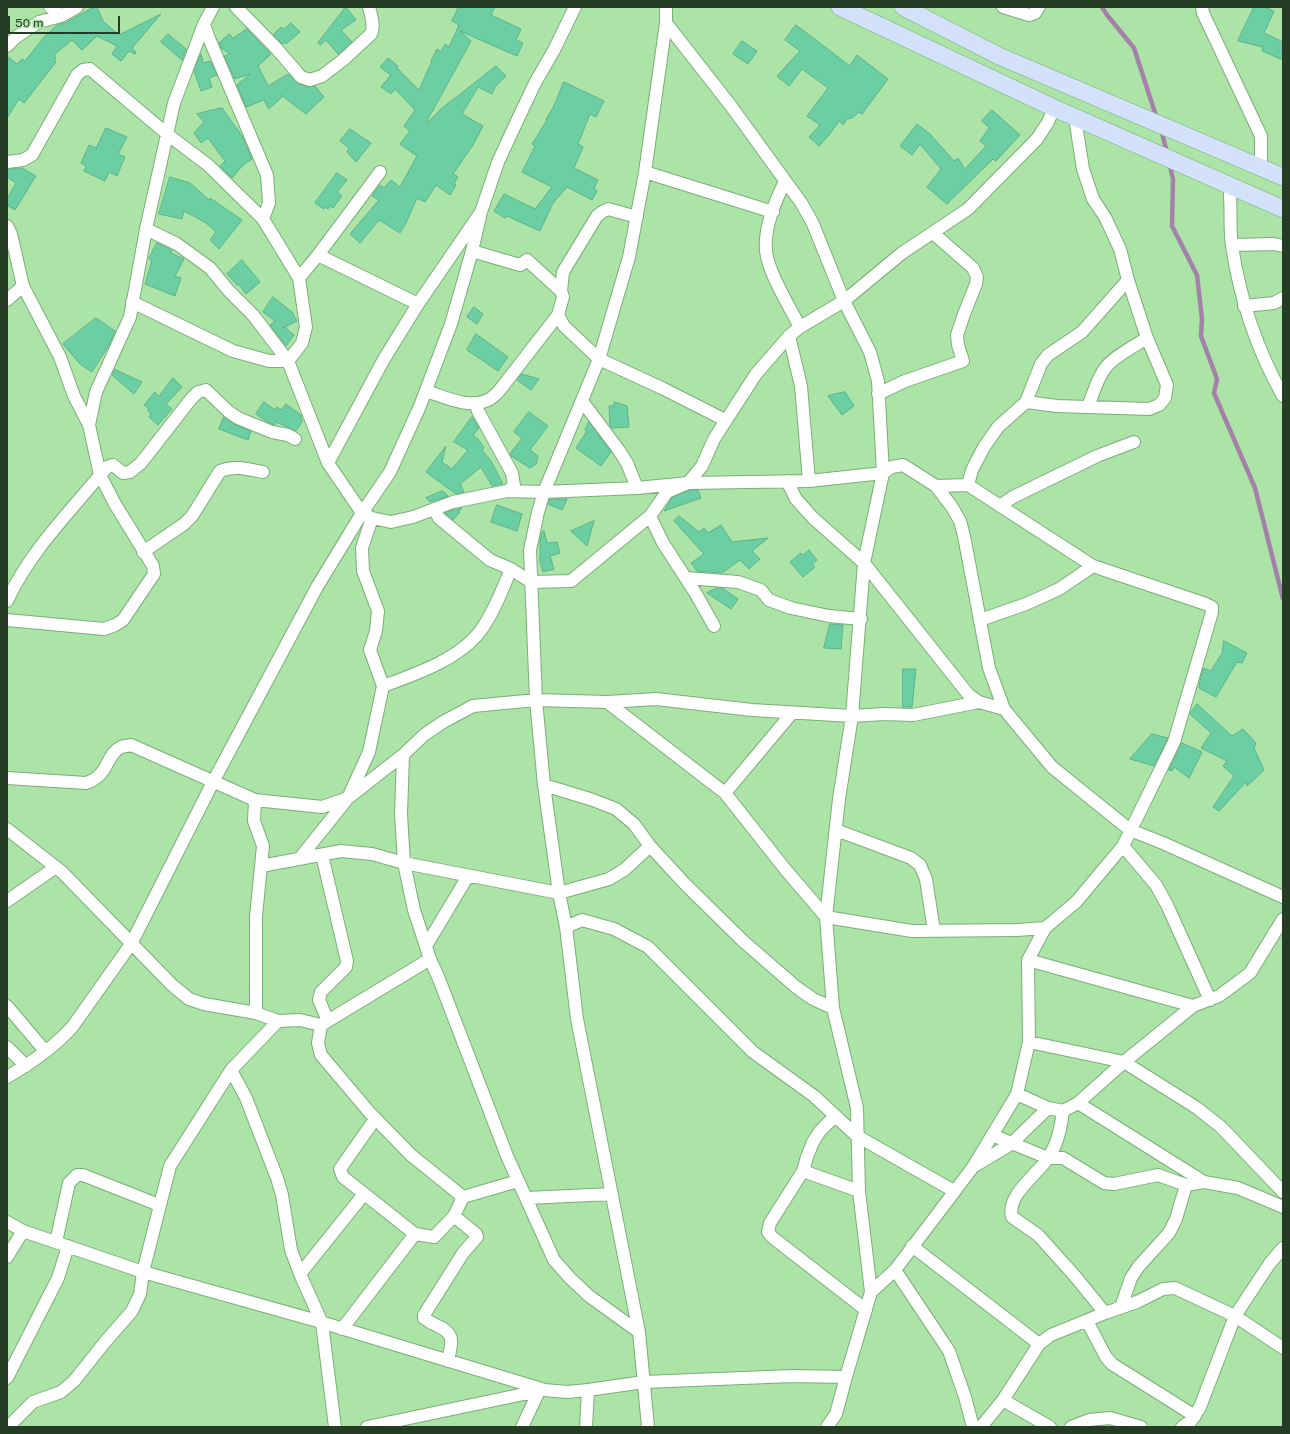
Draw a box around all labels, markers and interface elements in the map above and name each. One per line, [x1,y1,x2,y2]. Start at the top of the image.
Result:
scale bar [10,8,122,34]
text: 50 m [15,16,43,30]

